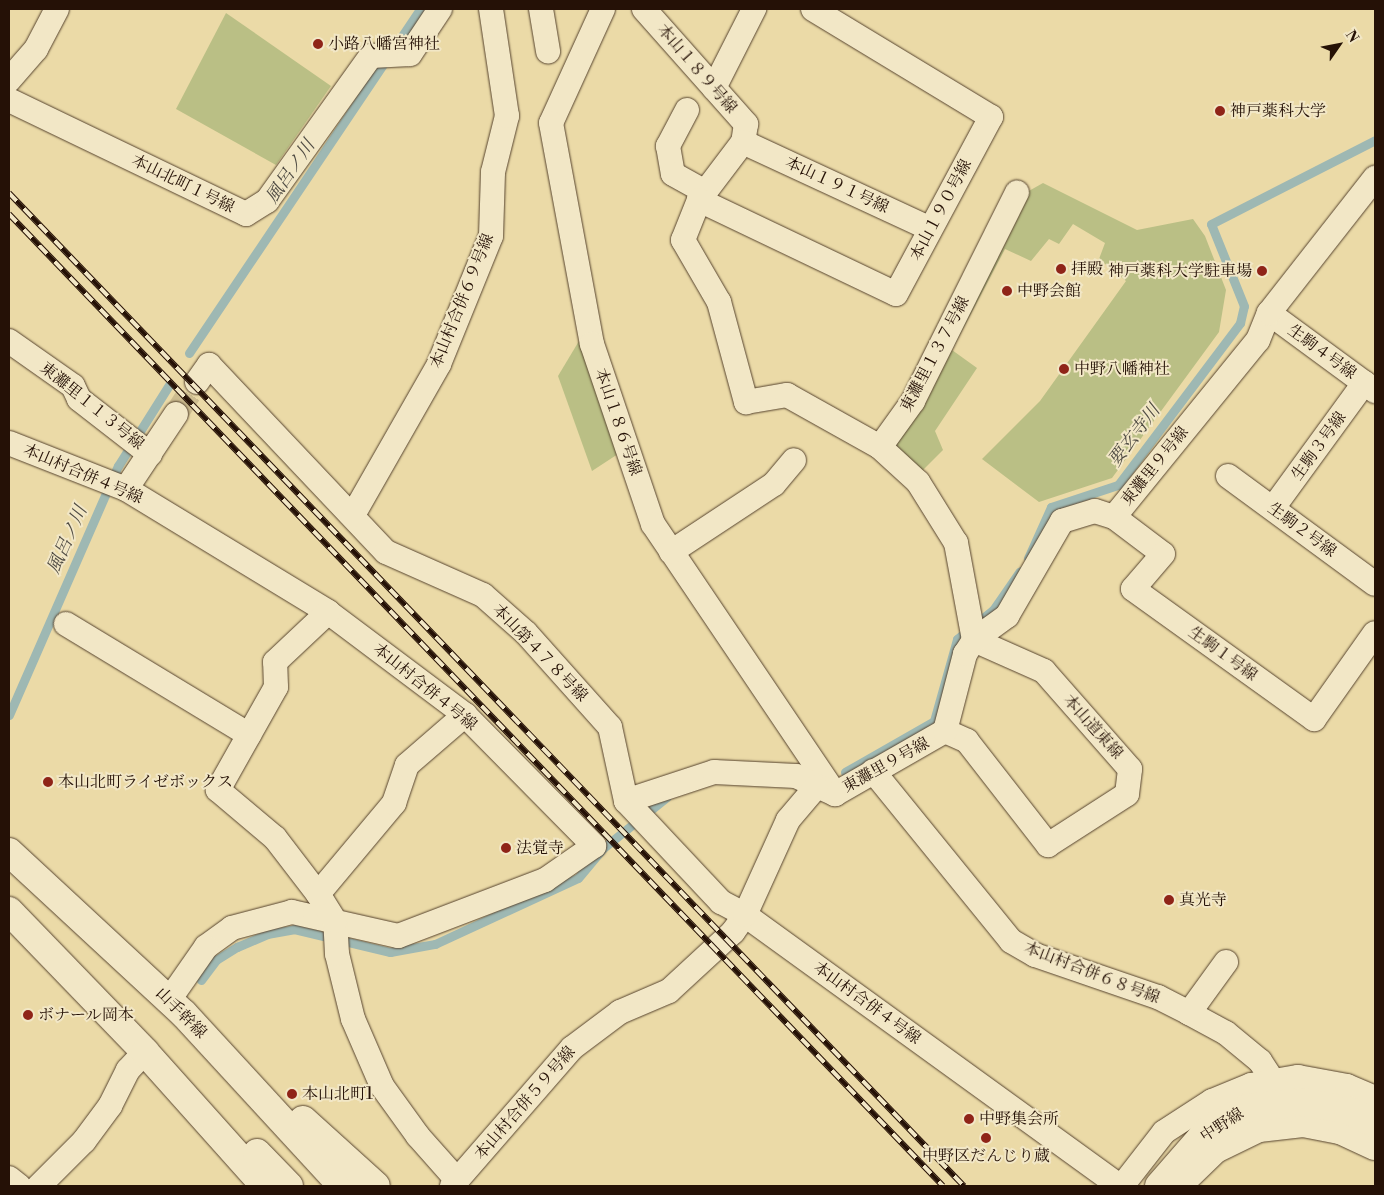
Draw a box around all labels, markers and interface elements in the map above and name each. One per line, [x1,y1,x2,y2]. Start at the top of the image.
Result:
street label: 本山１８９号線 [653,20,741,118]
north arrow [1314,20,1364,70]
text: N [1341,27,1362,46]
place label: 小路八幡宮神社 [328,34,440,54]
marker: 小路八幡宮神社 [312,38,324,50]
place label: 神戸薬科大学 [1230,101,1326,121]
marker: 神戸薬科大学 [1214,105,1226,117]
water label: 風呂ノ川 [262,136,320,208]
street label: 本山北町１号線 [128,151,238,217]
street label: 本山１９１号線 [782,153,892,217]
street label: 本山１９０号線 [906,156,976,264]
street label: 本山村合併６９号線 [426,231,498,371]
place label: 拝殿 [1071,259,1103,279]
place label: 神戸薬科大学駐車場 [1108,261,1252,281]
marker: 拝殿 [1055,263,1067,275]
marker: 神戸薬科大学駐車場 [1256,265,1268,277]
place label: 中野会館 [1017,281,1081,301]
marker: 中野会館 [1001,285,1013,297]
street label: 東灘里１３７号線 [896,293,974,415]
street label: 生駒４号線 [1284,321,1360,383]
street label: 東灘里１１３号線 [36,358,148,454]
place label: 中野八幡神社 [1074,359,1170,379]
marker: 中野八幡神社 [1058,363,1070,375]
street label: 本山１８６号線 [591,366,645,478]
water label: 要玄寺川 [1105,401,1165,471]
street label: 生駒３号線 [1288,408,1350,484]
street label: 東灘里９号線 [1117,423,1193,509]
street label: 本山村合併４号線 [20,440,146,508]
street label: 生駒２号線 [1264,499,1340,561]
water label: 風呂ノ川 [43,503,93,577]
street label: 本山第４７８号線 [489,600,591,706]
street label: 生駒１号線 [1185,623,1261,685]
street label: 本山村合併４号線 [369,639,481,735]
street label: 本山道東線 [1059,691,1127,763]
street label: 東灘里９号線 [839,733,933,797]
place label: 本山北町ライゼボックス [58,772,234,792]
marker: 本山北町ライゼボックス [42,776,54,788]
place label: 法覚寺 [516,838,564,858]
marker: 法覚寺 [500,842,512,854]
place label: 真光寺 [1179,890,1227,910]
marker: 真光寺 [1163,894,1175,906]
street label: 本山村合併６８号線 [1021,938,1163,1008]
street label: 本山村合併４号線 [810,958,924,1048]
street label: 山手幹線 [152,984,210,1042]
place label: ボナール岡本 [38,1005,134,1025]
marker: ボナール岡本 [22,1009,34,1021]
street label: 本山村合併５９号線 [471,1042,579,1164]
place label: 本山北町1 [302,1084,373,1104]
marker: 本山北町1 [286,1088,298,1100]
street label: 中野線 [1197,1104,1247,1146]
place label: 中野集会所 [979,1109,1059,1129]
marker: 中野集会所 [963,1113,975,1125]
marker: 中野区だんじり蔵 [980,1132,992,1144]
place label: 中野区だんじり蔵 [922,1146,1050,1166]

